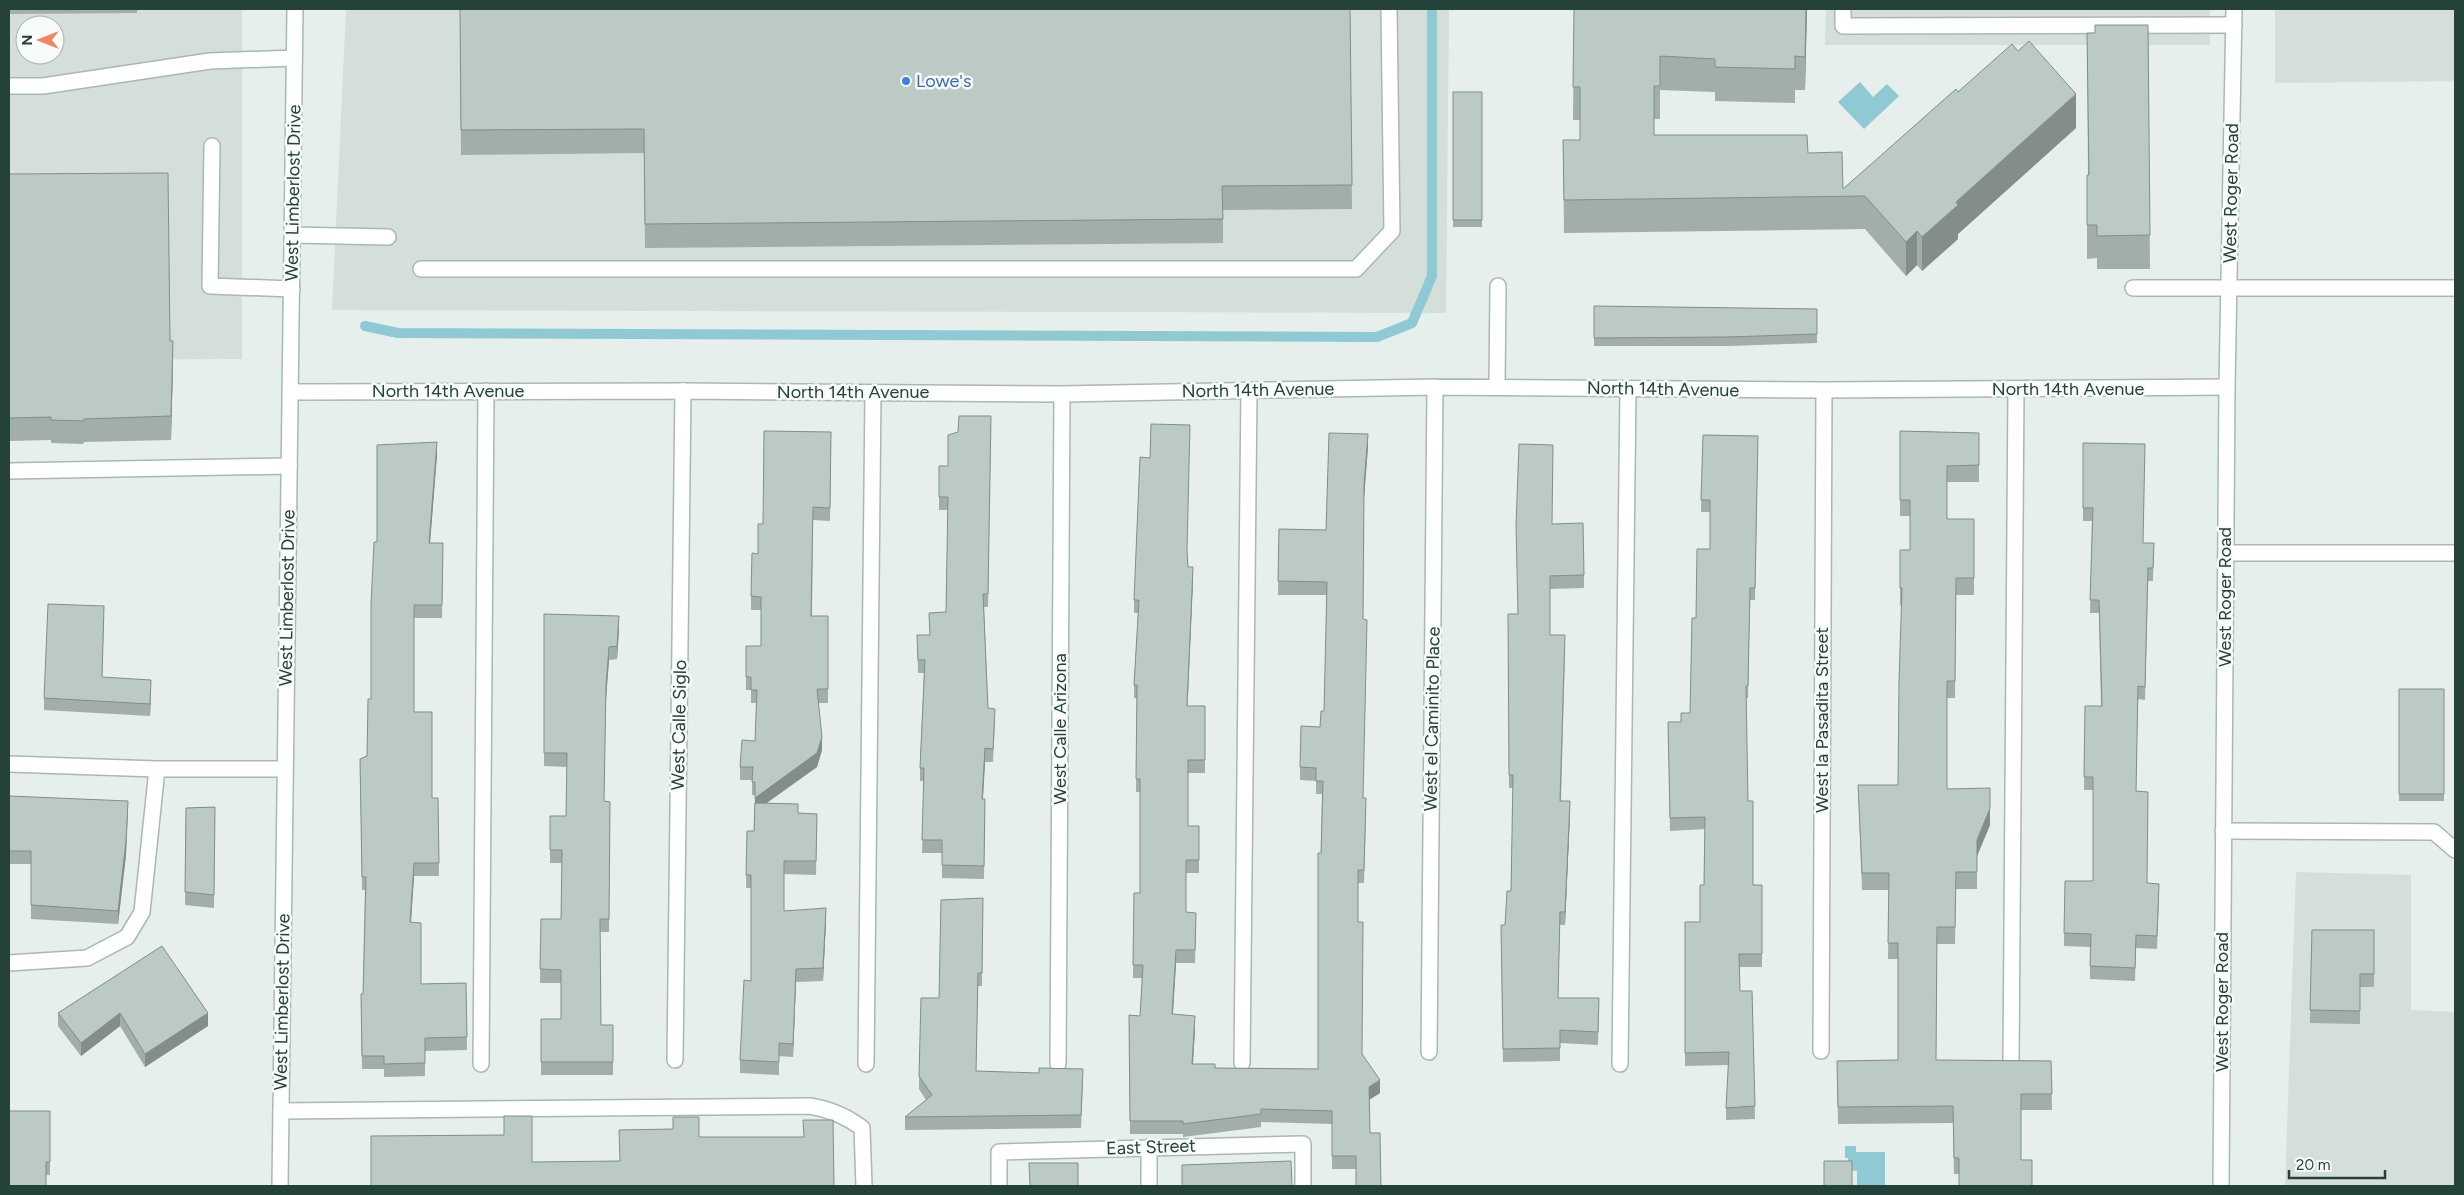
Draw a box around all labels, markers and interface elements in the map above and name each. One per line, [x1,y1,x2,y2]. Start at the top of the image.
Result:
north arrow [15,15,65,65]
text: N [19,35,36,45]
place label: Lowe's [916,70,971,92]
marker: Lowe's [900,75,912,87]
street label: West Limberlost Drive [280,104,306,282]
street label: West Roger Road [2219,123,2243,263]
street label: North 14th Avenue [1587,377,1740,401]
street label: North 14th Avenue [1182,378,1335,402]
street label: North 14th Avenue [1992,378,2144,400]
street label: North 14th Avenue [372,380,524,402]
street label: North 14th Avenue [777,381,929,403]
street label: West Limberlost Drive [274,509,300,687]
street label: West Roger Road [2214,527,2236,667]
street label: West el Caminito Place [1419,626,1445,812]
street label: West la Pasadita Street [1811,627,1833,813]
street label: West Calle Arizona [1049,653,1071,805]
street label: West Calle Siglo [667,660,691,790]
street label: West Limberlost Drive [269,913,295,1091]
street label: West Roger Road [2211,932,2233,1072]
street label: East Street [1106,1134,1196,1160]
scale bar [2289,1148,2385,1180]
text: 20 m [2296,1156,2330,1174]

